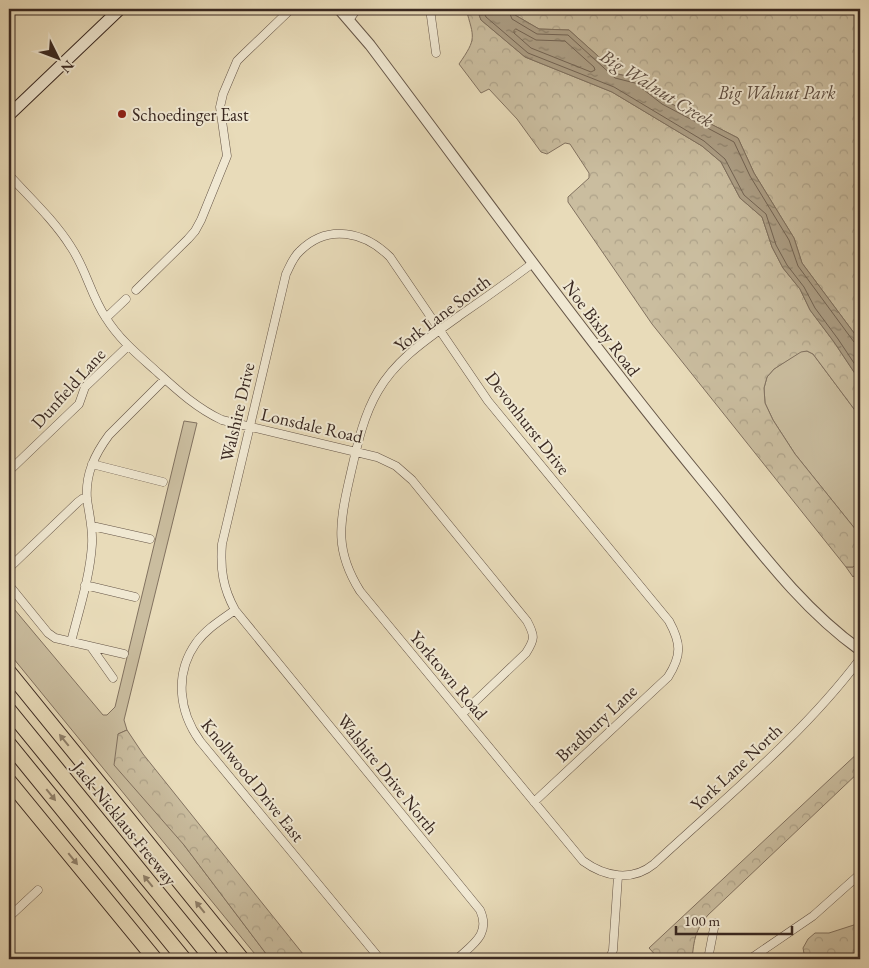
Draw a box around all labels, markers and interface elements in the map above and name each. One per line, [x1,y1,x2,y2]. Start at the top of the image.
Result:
north arrow [32,32,82,82]
water label: Big Walnut Creek [595,43,719,133]
text: N [57,56,78,77]
park label: Big Walnut Park [717,81,836,105]
place label: Schoedinger East [132,103,249,126]
marker: Schoedinger East [116,108,128,120]
street label: York Lane South [389,269,495,357]
street label: Noe Bixby Road [558,275,646,381]
street label: Dunfield Lane [26,343,110,433]
street label: Walshire Drive [214,360,260,464]
street label: Devonhurst Drive [481,367,575,479]
street label: Lonsdale Road [259,402,366,448]
street label: Yorktown Road [405,626,494,725]
street label: Bradbury Lane [550,679,642,767]
street label: Walshire Drive North [332,709,444,839]
street label: Knollwood Drive East [196,714,310,847]
street label: York Lane North [685,719,787,815]
one-way arrow [59,734,70,746]
street label: Jack Nicklaus Freeway [66,755,182,890]
one-way arrow [45,788,56,801]
one-way arrow [67,852,78,865]
one-way arrow [142,875,153,888]
one-way arrow [194,901,205,914]
scale bar [676,903,793,935]
text: 100 m [684,911,721,930]

